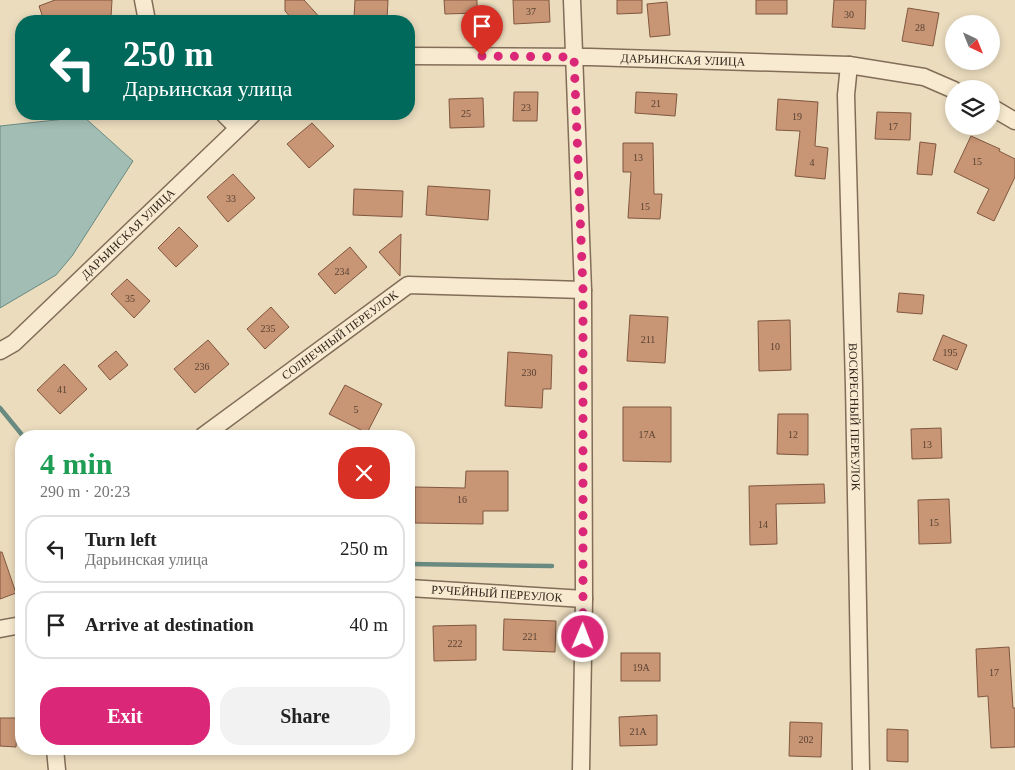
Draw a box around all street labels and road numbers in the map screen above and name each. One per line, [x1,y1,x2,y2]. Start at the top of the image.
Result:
street label: ДАРЬИНСКАЯ УЛИЦА [620,51,746,69]
street label: ДАРЬИНСКАЯ УЛИЦА [78,185,178,282]
street label: СОЛНЕЧНЫЙ ПЕРЕУЛОК [279,287,402,383]
street label: ВОСКРЕСНЫЙ ПЕРЕУЛОК [846,343,863,492]
street label: РУЧЕЙНЫЙ ПЕРЕУЛОК [431,582,564,605]

